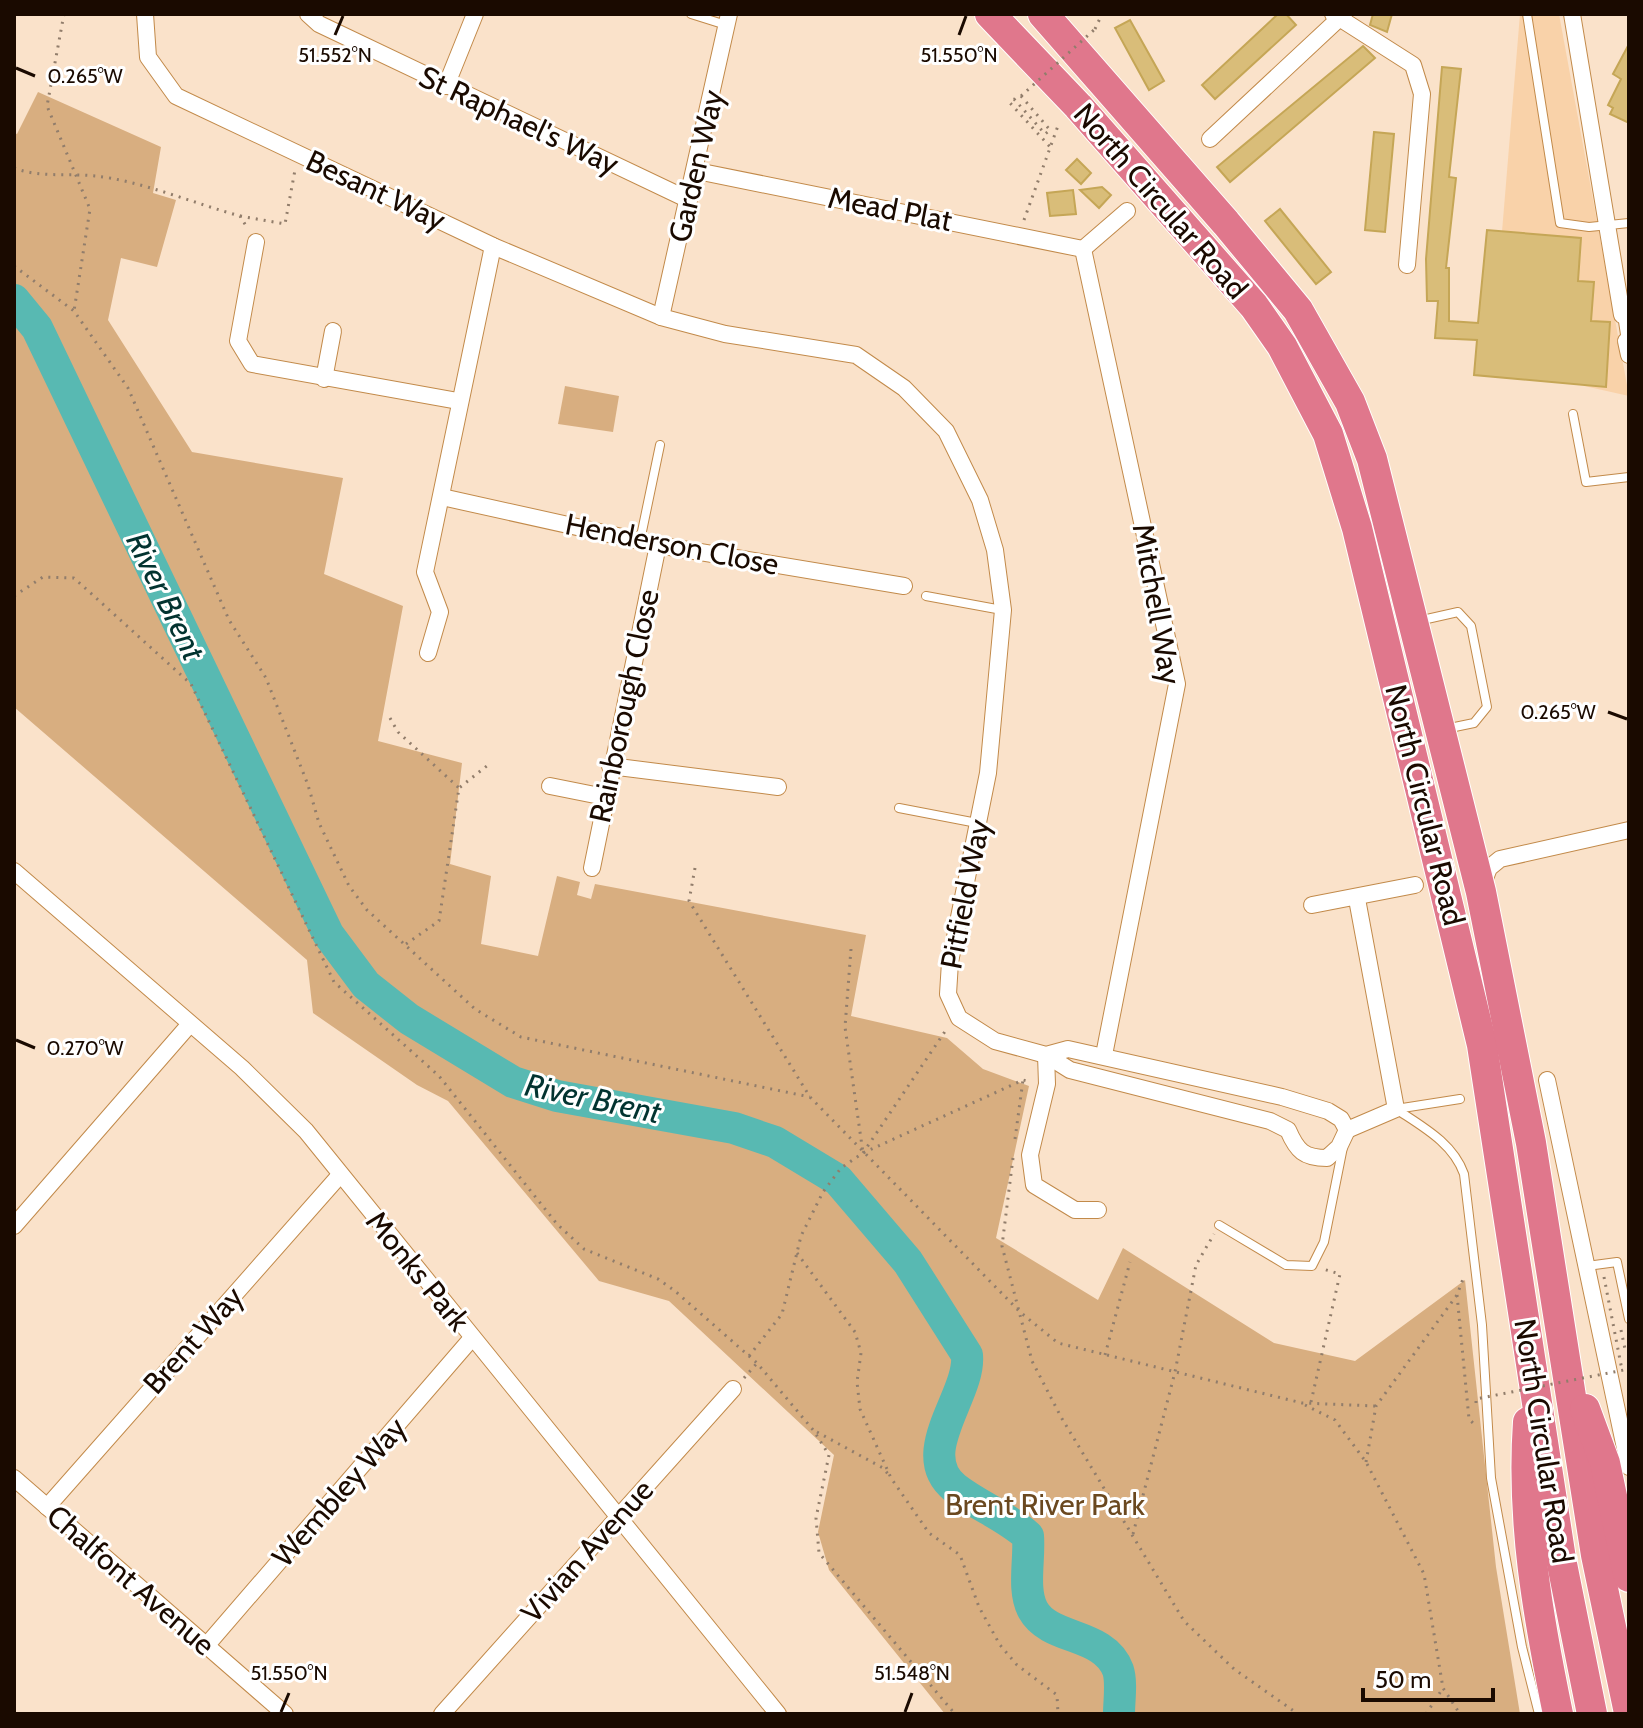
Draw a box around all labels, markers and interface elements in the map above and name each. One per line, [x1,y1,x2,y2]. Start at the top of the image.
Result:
text: 51.552°N [298,43,372,67]
text: 51.550°N [921,43,998,67]
street label: St Raphael's Way [413,58,625,182]
text: 0.265°W [47,64,123,88]
street label: Garden Way [661,86,731,246]
street label: North Circular Road [1066,96,1256,306]
street label: Besant Way [300,142,452,238]
street label: Mead Plat [825,179,955,239]
street label: Henderson Close [562,505,782,583]
street label: Mitchell Way [1125,521,1189,687]
water label: River Brent [118,526,214,668]
street label: Rainborough Close [581,586,667,826]
street label: North Circular Road [1377,681,1473,929]
text: 0.265°W [1520,700,1596,724]
street label: Pitfield Way [932,816,998,972]
text: 0.270°W [47,1036,123,1060]
water label: River Brent [522,1065,666,1132]
street label: Monks Park [358,1203,478,1339]
street label: Brent Way [135,1279,251,1401]
street label: North Circular Road [1506,1316,1582,1566]
street label: Wembley Way [264,1410,414,1574]
street label: Vivian Avenue [513,1472,661,1630]
park label: Brent River Park [945,1486,1146,1523]
street label: Chalfont Avenue [39,1497,223,1663]
scale bar [1363,1652,1493,1702]
text: 51.550°N [251,1661,328,1685]
text: 51.548°N [874,1661,950,1685]
text: 50 m [1375,1665,1431,1694]

